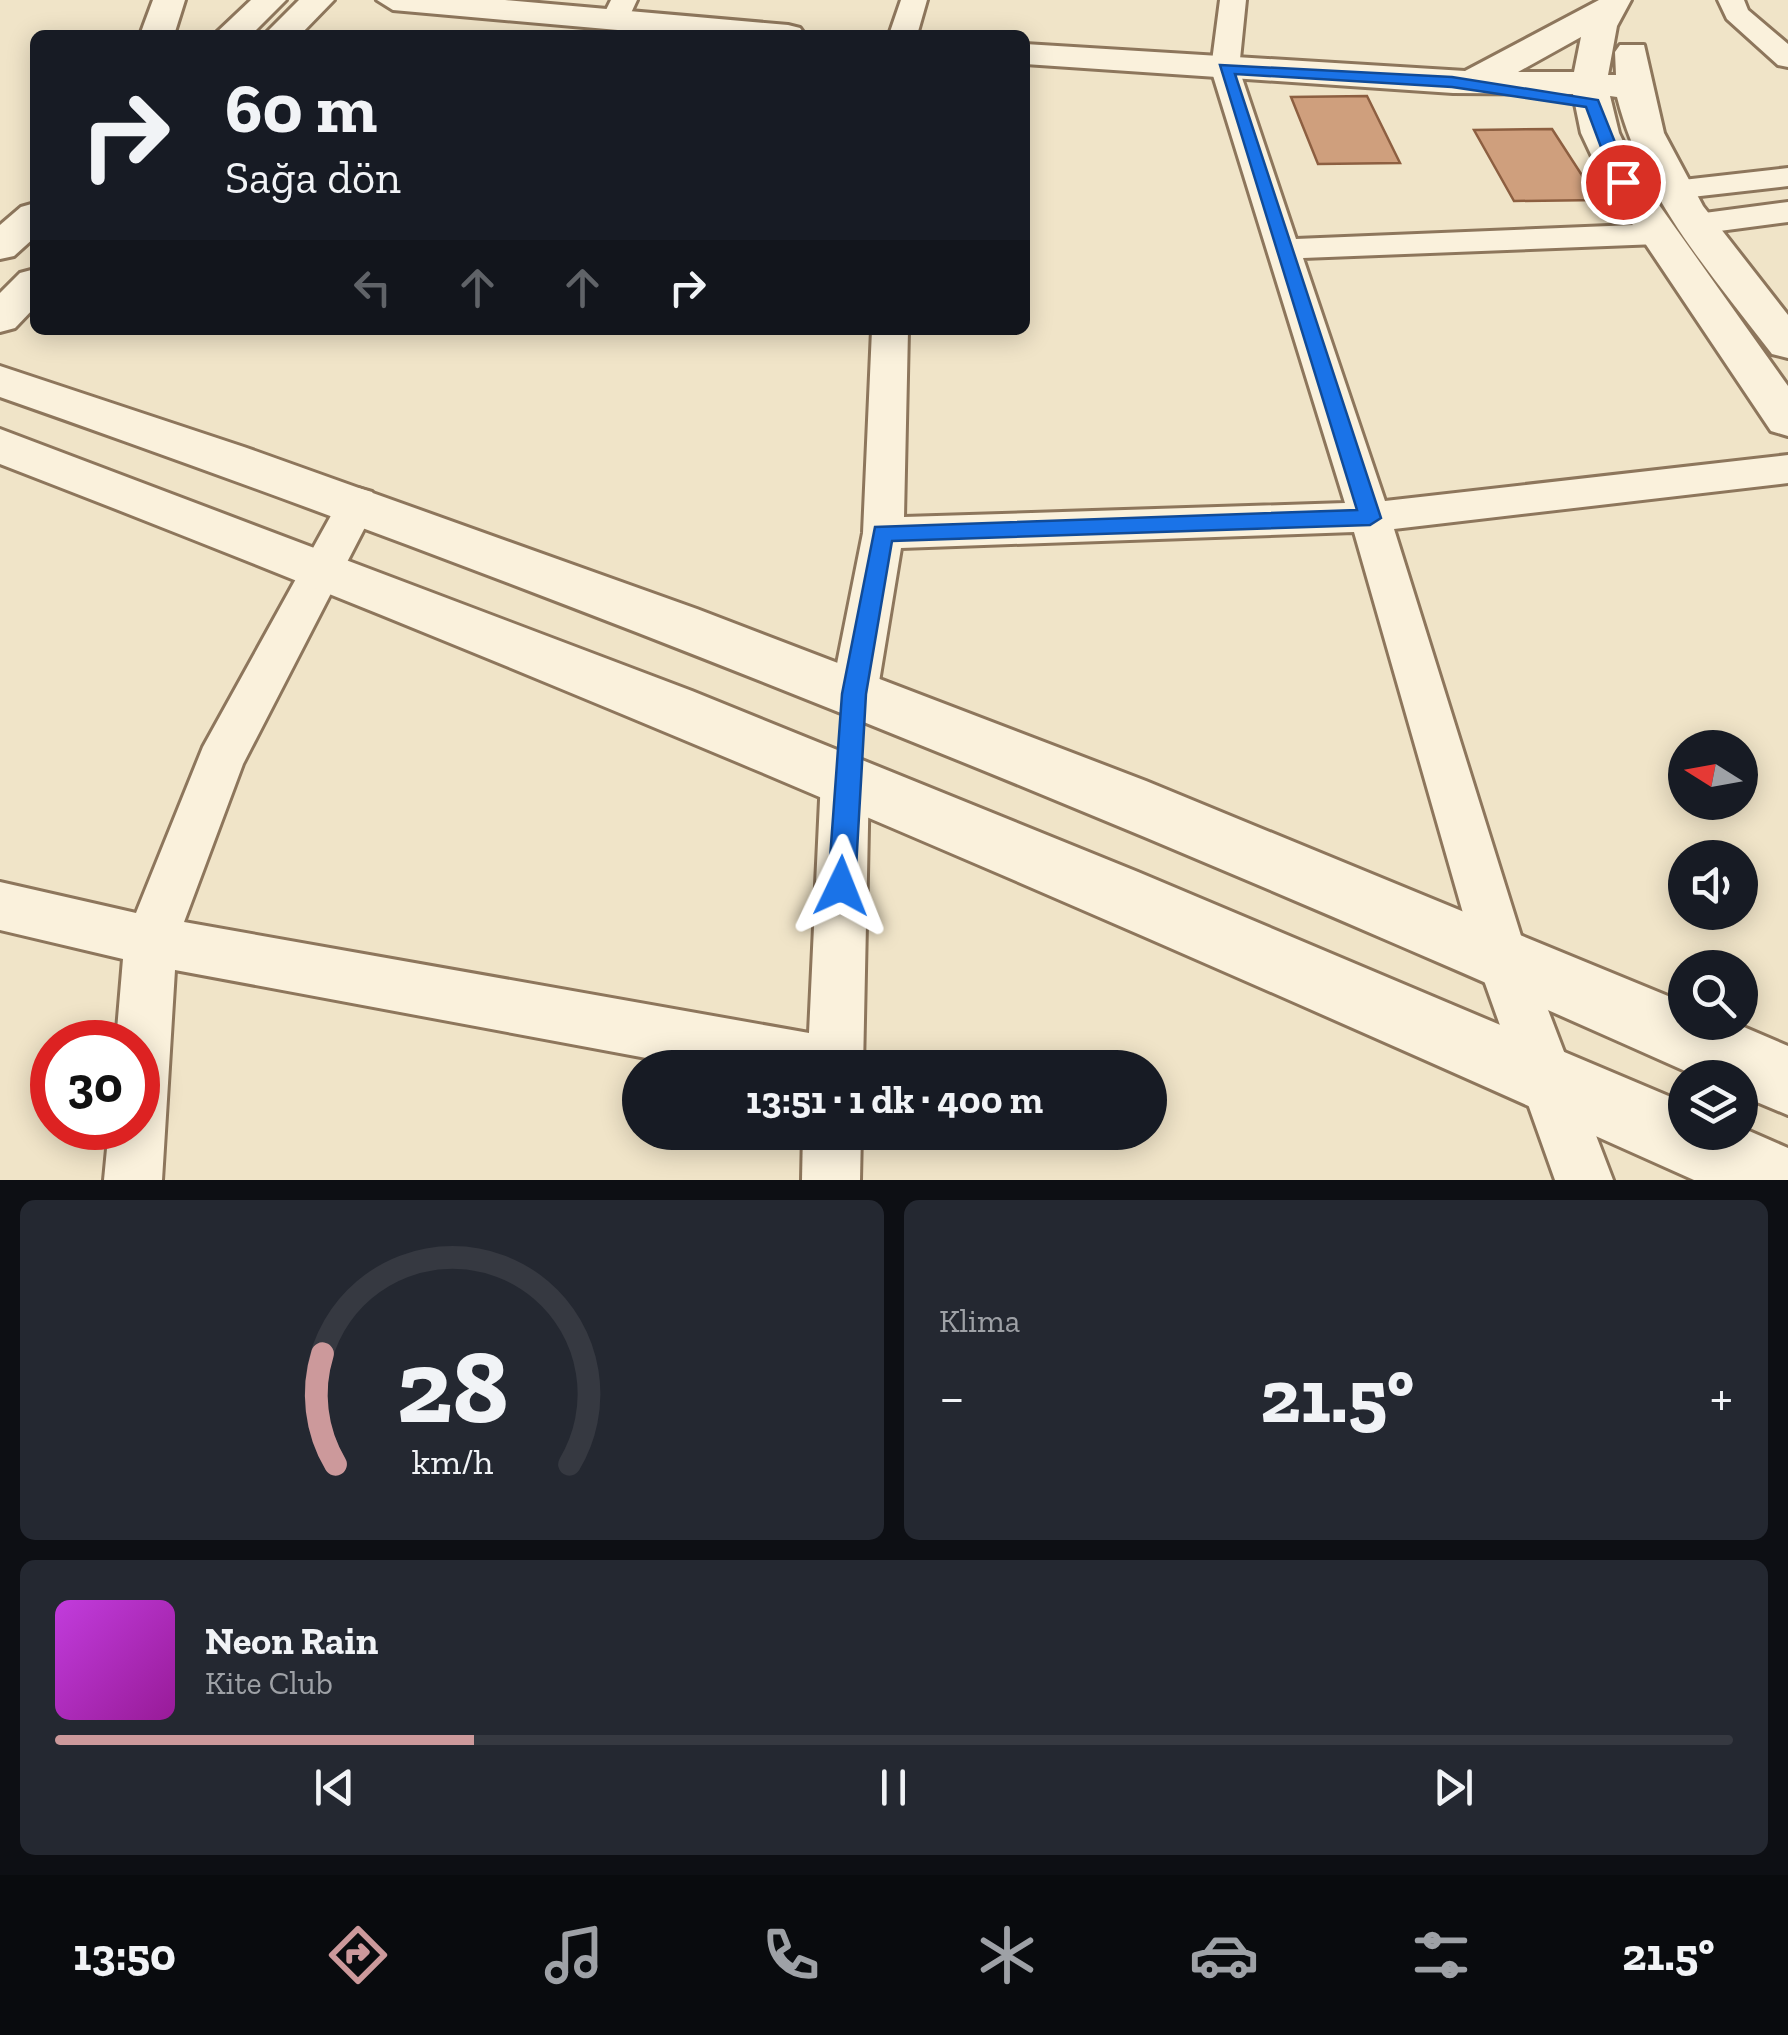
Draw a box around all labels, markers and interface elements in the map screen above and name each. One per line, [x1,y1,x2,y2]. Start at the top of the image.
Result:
text: 60 m [225,66,377,150]
icon: right [60,70,190,200]
pin [1581,140,1666,225]
text: Sağa dön [225,151,401,205]
icon: arrive [1596,155,1651,210]
icon: left [345,260,400,315]
icon: ahead [450,260,505,315]
icon: ahead [555,260,610,315]
icon: right [660,260,715,315]
north arrow [1668,730,1758,820]
map controls [1668,730,1758,1150]
position arrow [789,834,893,938]
button: sound [1668,840,1758,930]
button: search [1668,950,1758,1040]
speed limit sign: 30 [30,1020,160,1150]
button: layers [1668,1060,1758,1150]
text: 13:51 · 1 dk · 400 m [746,1077,1043,1123]
text: Klima [939,1302,1020,1340]
text: 28 [396,1324,508,1449]
text: 21.5° [1260,1351,1414,1441]
text: − [939,1364,965,1430]
text: + [1710,1364,1733,1430]
text: km/h [411,1440,493,1483]
text: Neon Rain [205,1618,378,1664]
text: Kite Club [205,1664,333,1702]
icon: previous [307,1760,362,1815]
icon: pause [866,1760,921,1815]
icon: next [1426,1760,1481,1815]
icon: directions [323,1920,393,1990]
icon: music [539,1920,609,1990]
icon: phone [756,1920,826,1990]
icon: climate [972,1920,1042,1990]
icon: car [1189,1920,1259,1990]
icon: filters [1406,1920,1476,1990]
text: 13:50 [73,1928,176,1982]
text: 21.5° [1622,1928,1715,1982]

